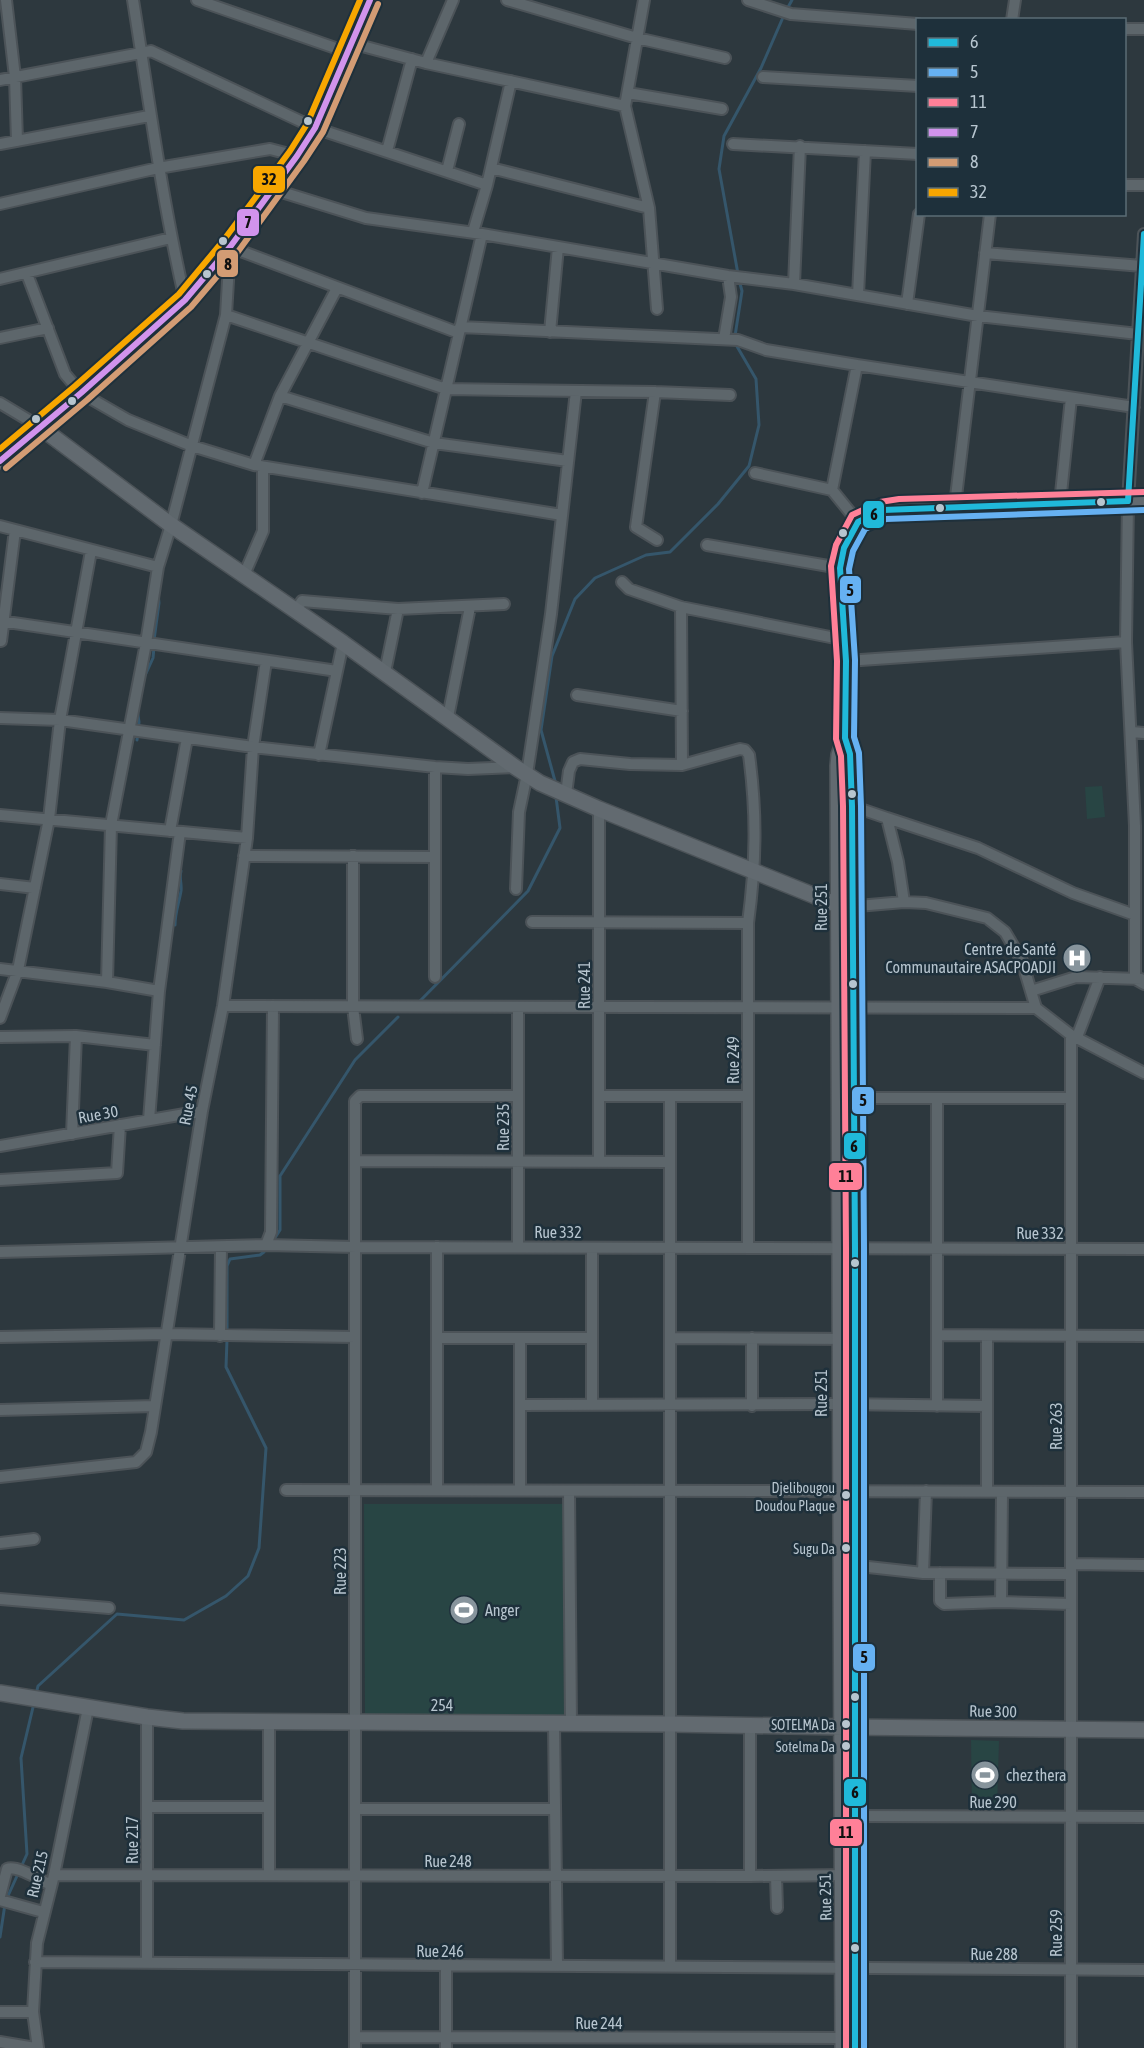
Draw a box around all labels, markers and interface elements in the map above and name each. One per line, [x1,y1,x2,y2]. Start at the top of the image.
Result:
legend [916,18,1126,216]
text: 6 [970,31,978,52]
text: 5 [970,61,978,82]
text: 11 [970,91,987,112]
unlabelled marker [302,115,314,127]
text: 7 [970,121,978,142]
text: 8 [970,151,978,172]
line badge: 32 [252,165,286,194]
text: 32 [261,170,277,188]
text: 32 [970,181,987,202]
line badge: 7 [236,208,260,237]
text: 7 [244,213,252,231]
unlabelled marker [217,235,229,247]
line badge: 8 [216,249,239,278]
text: 8 [224,255,232,273]
unlabelled marker [201,268,213,280]
unlabelled marker [66,395,78,407]
unlabelled marker [30,413,42,425]
unlabelled marker [1095,496,1107,508]
line badge: 6 [862,500,885,529]
unlabelled marker [934,502,946,514]
text: 6 [870,505,878,523]
unlabelled marker [837,527,849,539]
line badge: 5 [839,575,862,604]
text: 5 [846,581,854,599]
unlabelled marker [846,788,858,800]
street label: Rue 251 [812,883,830,931]
place label: Centre de Santé Communautaire ASACPOADJI [885,940,1056,976]
hospital icon: Centre de Santé Communautaire ASACPOADJI [1061,942,1093,974]
street label: Rue 241 [575,961,593,1009]
unlabelled marker [847,978,859,990]
street label: Rue 249 [724,1036,742,1084]
street label: Rue 45 [175,1084,201,1126]
line badge: 5 [851,1086,875,1115]
text: 5 [859,1091,867,1109]
street label: Rue 30 [77,1102,119,1126]
street label: Rue 235 [494,1103,512,1151]
line badge: 6 [843,1132,866,1160]
text: 6 [850,1137,858,1155]
line badge: 11 [828,1162,863,1191]
text: 11 [838,1167,854,1185]
street label: Rue 332 [534,1223,582,1241]
street label: Rue 332 [1016,1224,1064,1242]
unlabelled marker [849,1257,861,1269]
street label: Rue 251 [812,1369,830,1417]
street label: Rue 263 [1047,1402,1065,1450]
place label: Djelibougou Doudou Plaque [755,1480,835,1514]
marker: Djelibougou Doudou Plaque [840,1489,852,1501]
place label: Sugu Da [793,1541,835,1557]
marker: Sugu Da [840,1542,852,1554]
street label: Rue 223 [331,1547,349,1595]
sports icon: Anger [448,1594,480,1626]
place label: Anger [485,1601,519,1620]
line badge: 5 [852,1643,876,1672]
text: 5 [860,1648,868,1666]
unlabelled marker [849,1691,861,1703]
street label: 254 [431,1696,453,1714]
street label: Rue 300 [969,1702,1017,1720]
place label: SOTELMA Da [771,1717,835,1733]
marker: SOTELMA Da [840,1718,852,1730]
place label: Sotelma Da [776,1739,835,1755]
marker: Sotelma Da [840,1740,852,1752]
sports icon: chez thera [969,1759,1001,1791]
place label: chez thera [1006,1766,1066,1784]
line badge: 6 [843,1778,867,1807]
text: 6 [851,1783,859,1801]
street label: Rue 290 [969,1793,1017,1811]
street label: Rue 217 [123,1816,141,1864]
line badge: 11 [829,1818,863,1847]
text: 11 [838,1823,854,1841]
street label: Rue 215 [23,1849,51,1899]
street label: Rue 248 [424,1852,472,1870]
street label: Rue 251 [816,1873,834,1921]
street label: Rue 259 [1047,1909,1065,1957]
street label: Rue 246 [416,1942,464,1960]
unlabelled marker [849,1942,861,1954]
street label: Rue 288 [970,1945,1018,1963]
street label: Rue 244 [575,2014,623,2032]

